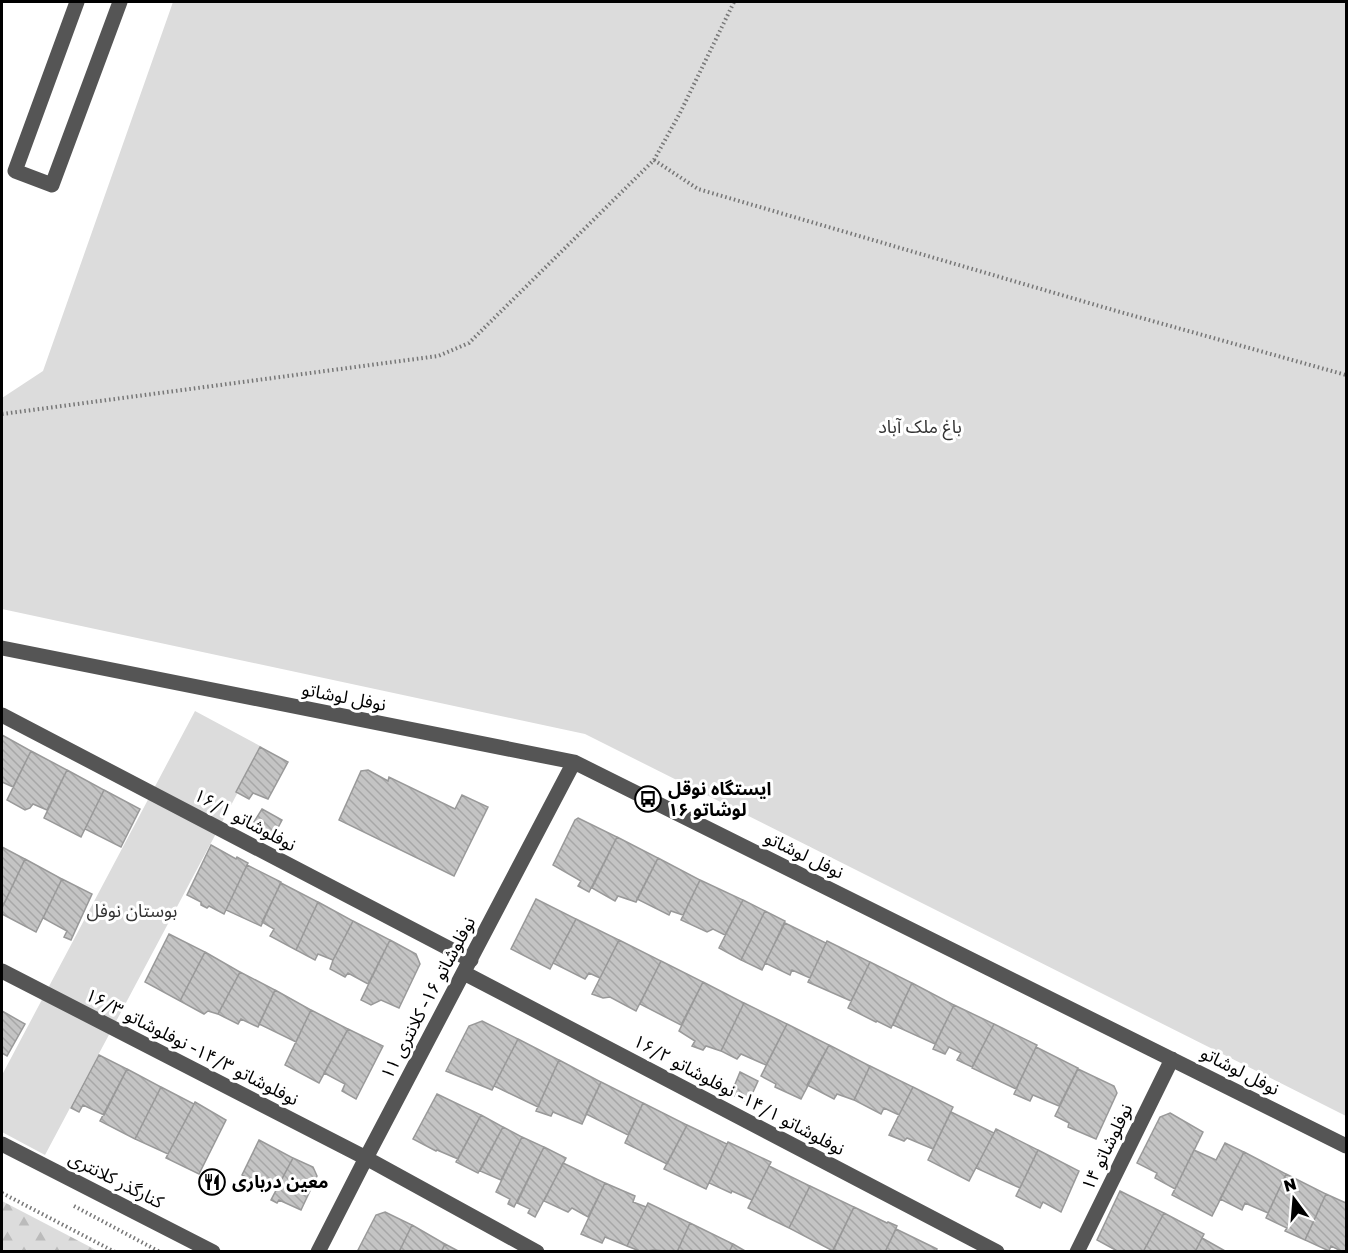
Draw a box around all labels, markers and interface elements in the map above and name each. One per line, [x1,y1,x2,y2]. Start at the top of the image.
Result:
park label: باغ ملک آباد [878,415,962,441]
street label: نوفل لوشاتو [300,677,388,716]
place label: ایستگاه نوقل لوشاتو ۱۶ [668,777,771,820]
street label: نوفلوشاتو ۱۶/۱ [190,783,300,856]
bus stop icon: ایستگاه نوقل لوشاتو ۱۶ [633,784,663,814]
street label: نوفل لوشاتو [761,825,848,884]
park label: بوستان نوفل [87,899,177,922]
street label: نوفلوشاتو ۱۶- کلانتری ۱۱ [375,913,480,1083]
street label: نوفلوشاتو ۱۴/۳- نوفلوشاتو ۱۶/۳ [82,983,303,1110]
street label: نوفلوشاتو ۱۴/۱- نوفلوشاتو ۱۶/۲ [629,1029,849,1160]
street label: نوفل لوشاتو [1197,1041,1284,1100]
street label: نوفلوشاتو ۱۴ [1076,1100,1137,1194]
street label: کنارگذر کلانتری [65,1146,168,1214]
restaurant icon: معین درباری [197,1167,227,1197]
north arrow [1264,1169,1324,1229]
place label: معین درباری [232,1170,328,1193]
text: N [1281,1173,1298,1196]

